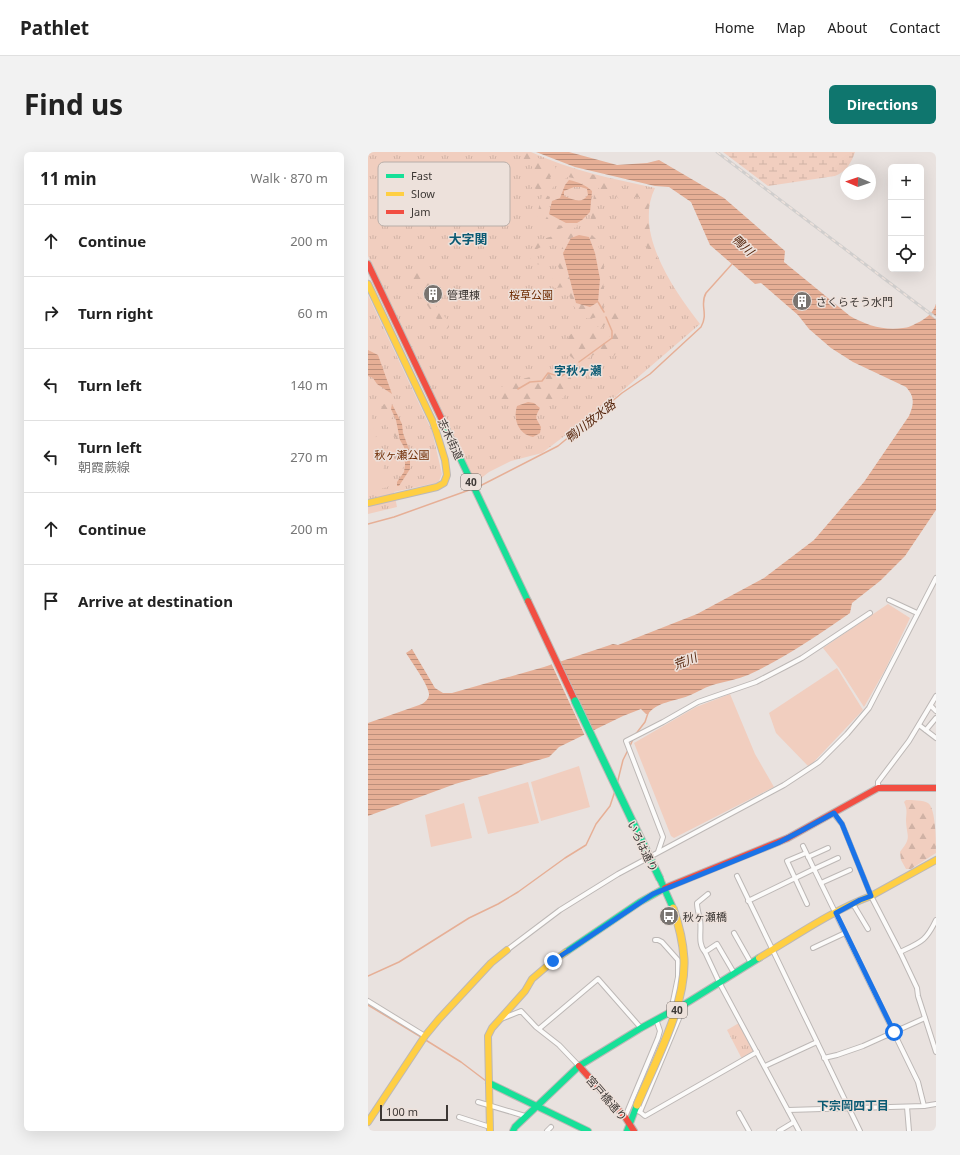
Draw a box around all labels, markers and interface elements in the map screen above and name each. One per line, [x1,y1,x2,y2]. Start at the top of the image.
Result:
text: Pathlet [20,15,89,41]
text: Home [715,18,754,37]
text: Map [776,18,806,37]
text: About [828,18,867,37]
text: Contact [889,18,940,37]
text: Find us [24,85,123,123]
button: Directions [829,85,936,124]
legend [378,162,510,226]
north arrow [840,164,876,200]
map controls [888,164,924,272]
button: + [888,164,924,200]
text: 11 min [40,167,97,190]
text: Fast [411,168,432,183]
text: Walk · 870 m [250,169,328,187]
text: Slow [411,186,435,201]
button: − [888,200,924,236]
text: Jam [410,204,430,219]
icon: ahead [40,230,62,252]
district label: 大字関 [448,230,488,248]
text: Continue [78,231,146,251]
water label: 鴨川 [728,231,759,261]
text: 200 m [290,232,328,250]
button: locate [888,236,924,272]
building icon: 管理棟 [422,283,444,305]
place label: 管理棟 [447,287,480,302]
park label: 桜草公園 [509,287,553,302]
building icon: さくらそう水門 [791,290,813,312]
place label: さくらそう水門 [816,294,893,309]
icon: right [40,302,62,324]
text: Turn right [78,303,153,323]
text: 60 m [298,304,328,322]
district label: 字秋ヶ瀬 [554,362,602,379]
icon: left [40,374,62,396]
text: Turn left [78,375,142,395]
text: 140 m [290,376,328,394]
water label: 鴨川放水路 [561,395,620,446]
street label: 志木街道 [435,416,467,462]
text: Turn left [78,437,142,457]
icon: left [40,446,62,468]
park label: 秋ヶ瀬公園 [375,447,430,462]
text: 270 m [290,448,328,466]
text: 朝霞蕨線 [78,458,130,476]
road number: 40 [461,474,481,490]
icon: ahead [40,518,62,540]
text: Continue [78,519,146,539]
text: 200 m [290,520,328,538]
icon: arrive [40,590,62,612]
text: Arrive at destination [78,591,233,611]
water label: 荒川 [671,648,701,673]
street label: いろは通り [624,818,662,874]
bus stop icon: 秋ヶ瀬橋 [658,905,680,927]
place label: 秋ヶ瀬橋 [683,909,727,924]
route end [544,952,562,970]
road number: 40 [667,1002,687,1018]
route start [885,1023,903,1041]
street label: 宮戸橋通り [583,1072,631,1124]
district label: 下宗岡四丁目 [817,1097,889,1114]
scale bar [380,1103,448,1122]
text: 100 m [386,1104,418,1119]

